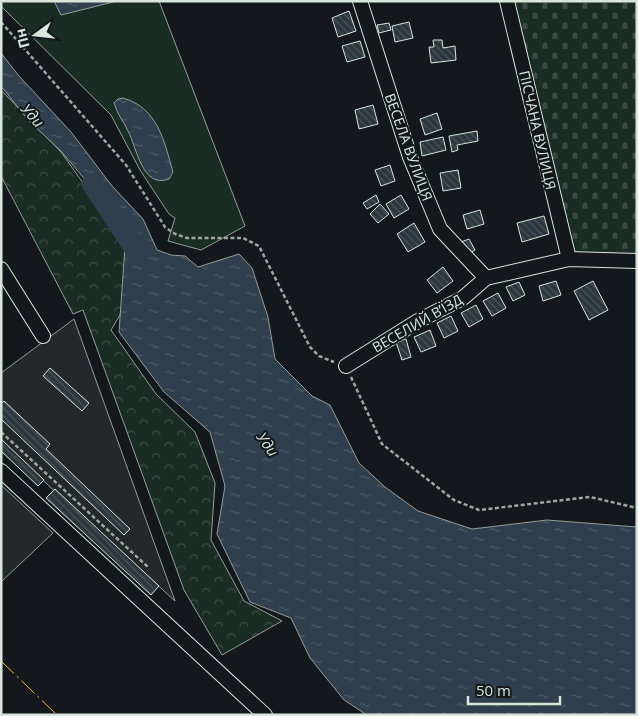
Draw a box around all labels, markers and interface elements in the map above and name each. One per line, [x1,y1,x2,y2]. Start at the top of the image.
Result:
north arrow [10,10,60,60]
text: Пн [10,27,34,50]
street label: ПІСЧАНА ВУЛИЦЯ [515,69,561,191]
street label: ВЕСЕЛА ВУЛИЦЯ [381,91,437,203]
water label: Уди [16,98,49,131]
street label: ВЕСЕЛИЙ В’ЇЗД [368,289,466,357]
water label: Уди [252,427,284,461]
scale bar [468,674,560,706]
text: 50 m [476,680,511,700]

